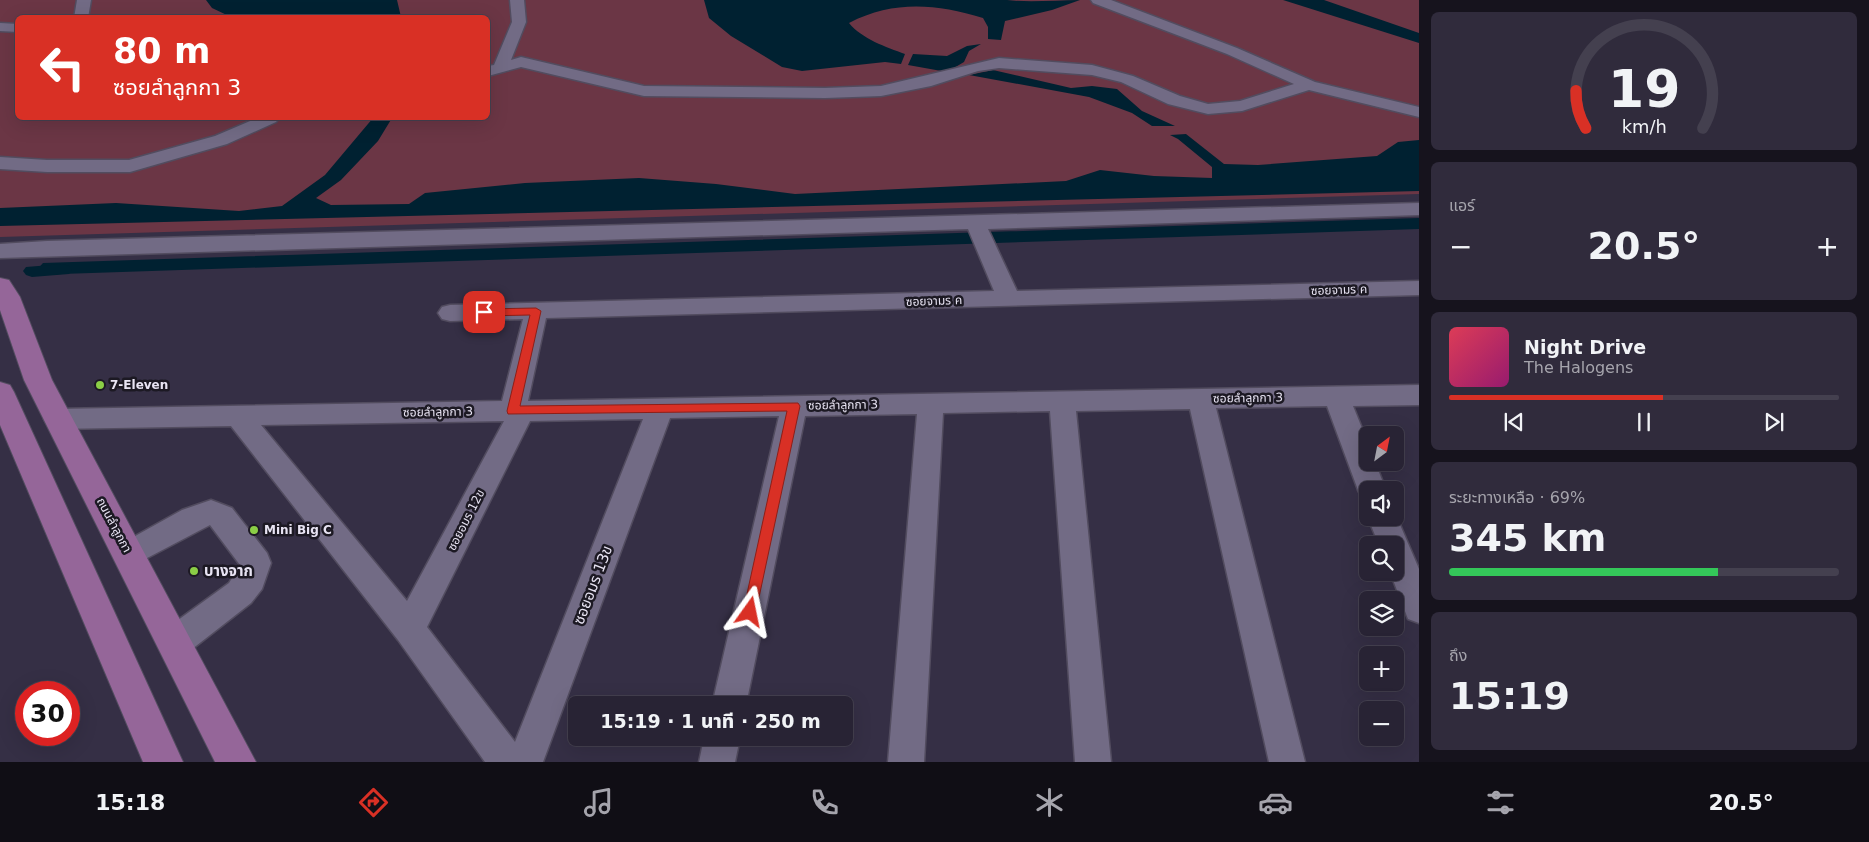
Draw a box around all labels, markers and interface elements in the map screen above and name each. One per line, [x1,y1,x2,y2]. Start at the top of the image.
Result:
text: 80 m [113,31,210,71]
icon: left [30,35,95,100]
text: 19 [1608,59,1680,119]
text: ซอยลำลูกกา 3 [113,75,241,100]
text: km/h [1621,116,1667,137]
text: แอร์ [1449,196,1475,215]
text: 20.5° [1588,224,1700,268]
text: − [1449,230,1472,263]
text: + [1816,230,1839,263]
street label: ซอยจามร ค [1311,282,1367,298]
pin [463,291,505,333]
street label: ซอยจามร ค [906,293,962,309]
icon: arrive [470,298,498,326]
text: Night Drive [1524,336,1646,358]
text: The Halogens [1524,358,1633,377]
place label: 7-Eleven [110,378,168,392]
marker: 7-Eleven [94,379,106,391]
street label: ซอยลำลูกกา 3 [1213,390,1283,406]
street label: ซอยลำลูกกา 3 [808,397,878,413]
street label: ซอยลำลูกกา 3 [403,404,473,420]
icon: previous [1500,408,1528,436]
icon: pause [1630,408,1658,436]
icon: next [1760,408,1788,436]
north arrow [1359,426,1404,471]
map controls [1359,426,1404,746]
button: sound [1359,481,1404,526]
street label: ซอยอมร 12ข [445,487,487,553]
text: ระยะทางเหลือ · 69% [1449,488,1585,507]
street label: ถนนลำลูกกา [94,495,134,555]
text: 345 km [1449,516,1606,560]
place label: Mini Big C [264,523,332,537]
marker: Mini Big C [248,524,260,536]
button: search [1359,536,1404,581]
street label: ซอยอมร 13ข [570,543,616,627]
place label: บางจาก [204,562,253,580]
marker: บางจาก [188,565,200,577]
position arrow [723,585,775,637]
button: layers [1359,591,1404,636]
button: + [1359,646,1404,691]
text: ถึง [1449,646,1467,665]
text: 15:19 [1449,674,1570,718]
speed limit sign: 30 [15,681,80,746]
button: − [1359,701,1404,746]
text: 15:19 · 1 นาที · 250 m [600,710,821,732]
icon: directions [356,785,391,820]
icon: music [581,785,616,820]
icon: phone [807,785,842,820]
icon: climate [1032,785,1067,820]
icon: car [1258,785,1293,820]
icon: filters [1483,785,1518,820]
text: 15:18 [95,790,165,815]
text: 20.5° [1708,790,1774,815]

